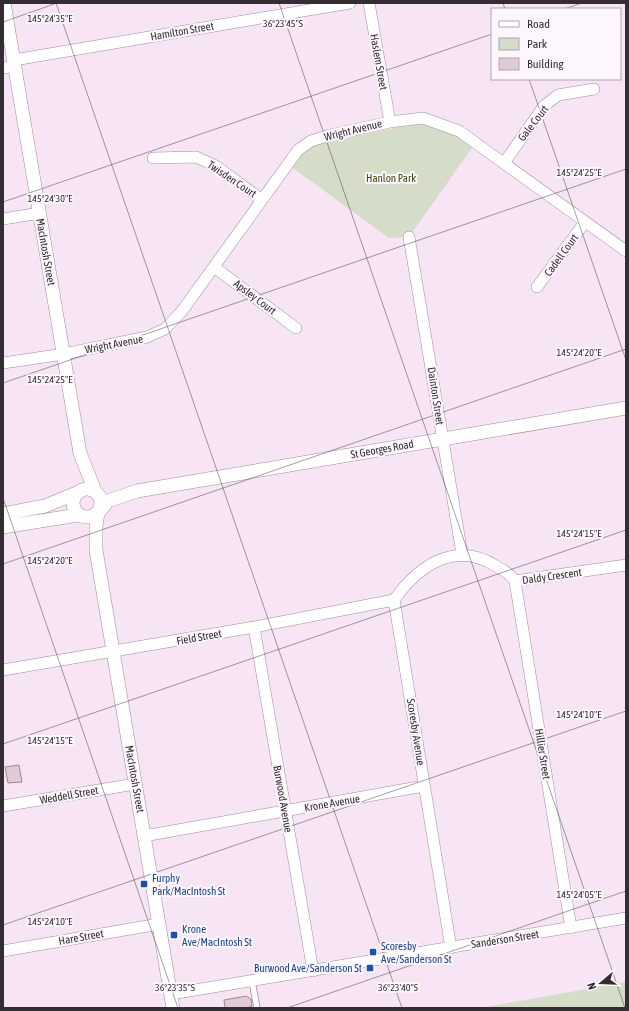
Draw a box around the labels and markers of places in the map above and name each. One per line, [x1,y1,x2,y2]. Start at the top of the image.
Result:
place label: Furphy Park/MacIntosh St [152,872,226,897]
marker: Furphy Park/MacIntosh St [139,879,149,889]
place label: Krone Ave/MacIntosh St [182,923,252,948]
marker: Krone Ave/MacIntosh St [169,930,179,940]
place label: Scoresby Ave/Sanderson St [381,940,452,965]
marker: Scoresby Ave/Sanderson St [368,947,378,957]
place label: Burwood Ave/Sanderson St [254,962,362,974]
marker: Burwood Ave/Sanderson St [365,963,375,973]

